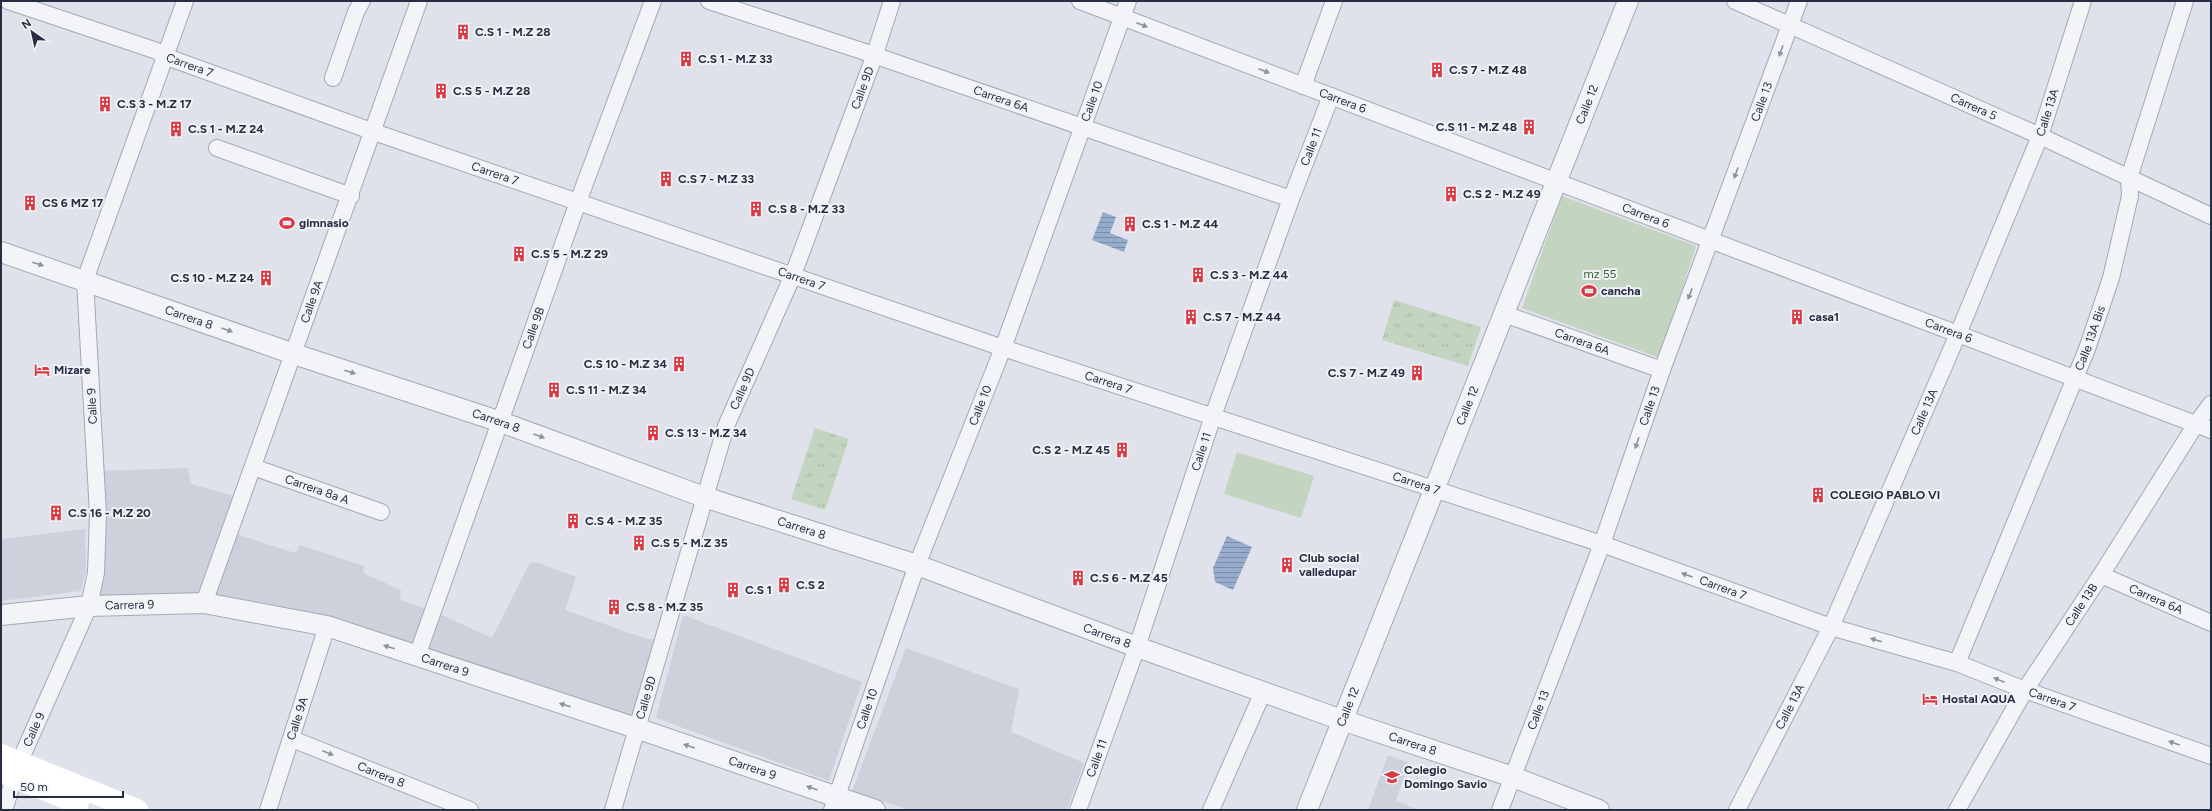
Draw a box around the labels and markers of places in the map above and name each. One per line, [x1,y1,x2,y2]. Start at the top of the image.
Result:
building icon: C.S 1 - M.Z 28 [454,23,472,41]
place label: C.S 1 - M.Z 28 [475,25,550,39]
building icon: C.S 1 - M.Z 33 [677,50,695,68]
place label: C.S 1 - M.Z 33 [698,52,773,66]
building icon: C.S 7 - M.Z 48 [1428,61,1446,79]
place label: C.S 7 - M.Z 48 [1449,63,1527,77]
building icon: C.S 5 - M.Z 28 [432,82,450,100]
place label: C.S 5 - M.Z 28 [453,84,530,98]
building icon: C.S 3 - M.Z 17 [96,95,114,113]
place label: C.S 3 - M.Z 17 [117,97,192,111]
building icon: C.S 11 - M.Z 48 [1520,118,1538,136]
building icon: C.S 1 - M.Z 24 [167,120,185,138]
place label: C.S 11 - M.Z 48 [1436,120,1517,134]
place label: C.S 1 - M.Z 24 [188,122,264,136]
building icon: C.S 7 - M.Z 33 [657,170,675,188]
place label: C.S 7 - M.Z 33 [678,172,754,186]
building icon: C.S 2 - M.Z 49 [1442,185,1460,203]
place label: C.S 2 - M.Z 49 [1463,187,1541,201]
building icon: CS 6 MZ 17 [21,194,39,212]
place label: CS 6 MZ 17 [42,196,103,210]
building icon: C.S 8 - M.Z 33 [747,200,765,218]
place label: C.S 8 - M.Z 33 [768,202,845,216]
sports icon: gimnasio [278,214,296,232]
building icon: C.S 1 - M.Z 44 [1121,215,1139,233]
place label: gimnasio [299,216,349,230]
place label: C.S 1 - M.Z 44 [1142,217,1219,231]
building icon: C.S 5 - M.Z 29 [510,245,528,263]
place label: C.S 5 - M.Z 29 [531,247,608,261]
building icon: C.S 3 - M.Z 44 [1189,266,1207,284]
place label: C.S 3 - M.Z 44 [1210,268,1288,282]
building icon: C.S 10 - M.Z 24 [257,269,275,287]
place label: C.S 10 - M.Z 24 [170,271,254,285]
sports icon: cancha [1580,282,1598,300]
place label: cancha [1601,284,1641,298]
building icon: C.S 7 - M.Z 44 [1182,308,1200,326]
building icon: casa1 [1788,308,1806,326]
place label: C.S 7 - M.Z 44 [1203,310,1281,324]
place label: casa1 [1809,310,1839,324]
building icon: C.S 10 - M.Z 34 [670,355,688,373]
place label: C.S 10 - M.Z 34 [584,357,667,371]
hotel icon: Mizare [33,361,51,379]
place label: Mizare [54,363,91,377]
building icon: C.S 7 - M.Z 49 [1408,364,1426,382]
place label: C.S 7 - M.Z 49 [1328,366,1405,380]
building icon: C.S 11 - M.Z 34 [545,381,563,399]
place label: C.S 11 - M.Z 34 [566,383,647,397]
building icon: C.S 13 - M.Z 34 [644,424,662,442]
place label: C.S 13 - M.Z 34 [665,426,748,440]
building icon: C.S 2 - M.Z 45 [1113,441,1131,459]
place label: C.S 2 - M.Z 45 [1032,443,1110,457]
building icon: COLEGIO PABLO VI [1809,486,1827,504]
place label: COLEGIO PABLO VI [1830,488,1940,502]
building icon: C.S 16 - M.Z 20 [47,504,65,522]
place label: C.S 16 - M.Z 20 [68,506,151,520]
building icon: C.S 4 - M.Z 35 [564,512,582,530]
place label: C.S 4 - M.Z 35 [585,514,662,528]
building icon: C.S 5 - M.Z 35 [630,534,648,552]
place label: C.S 5 - M.Z 35 [651,536,728,550]
place label: Club social valledupar [1299,551,1359,579]
building icon: Club social valledupar [1278,556,1296,574]
building icon: C.S 6 - M.Z 45 [1069,569,1087,587]
place label: C.S 6 - M.Z 45 [1090,571,1168,585]
building icon: C.S 2 [775,576,793,594]
place label: C.S 2 [796,578,825,592]
building icon: C.S 1 [724,581,742,599]
place label: C.S 1 [745,583,772,597]
building icon: C.S 8 - M.Z 35 [605,598,623,616]
place label: C.S 8 - M.Z 35 [626,600,703,614]
hotel icon: Hostal AQUA [1921,690,1939,708]
place label: Hostal AQUA [1942,692,2016,706]
place label: Colegio Domingo Savio [1404,763,1487,791]
school or university icon: Colegio Domingo Savio [1383,768,1401,786]

